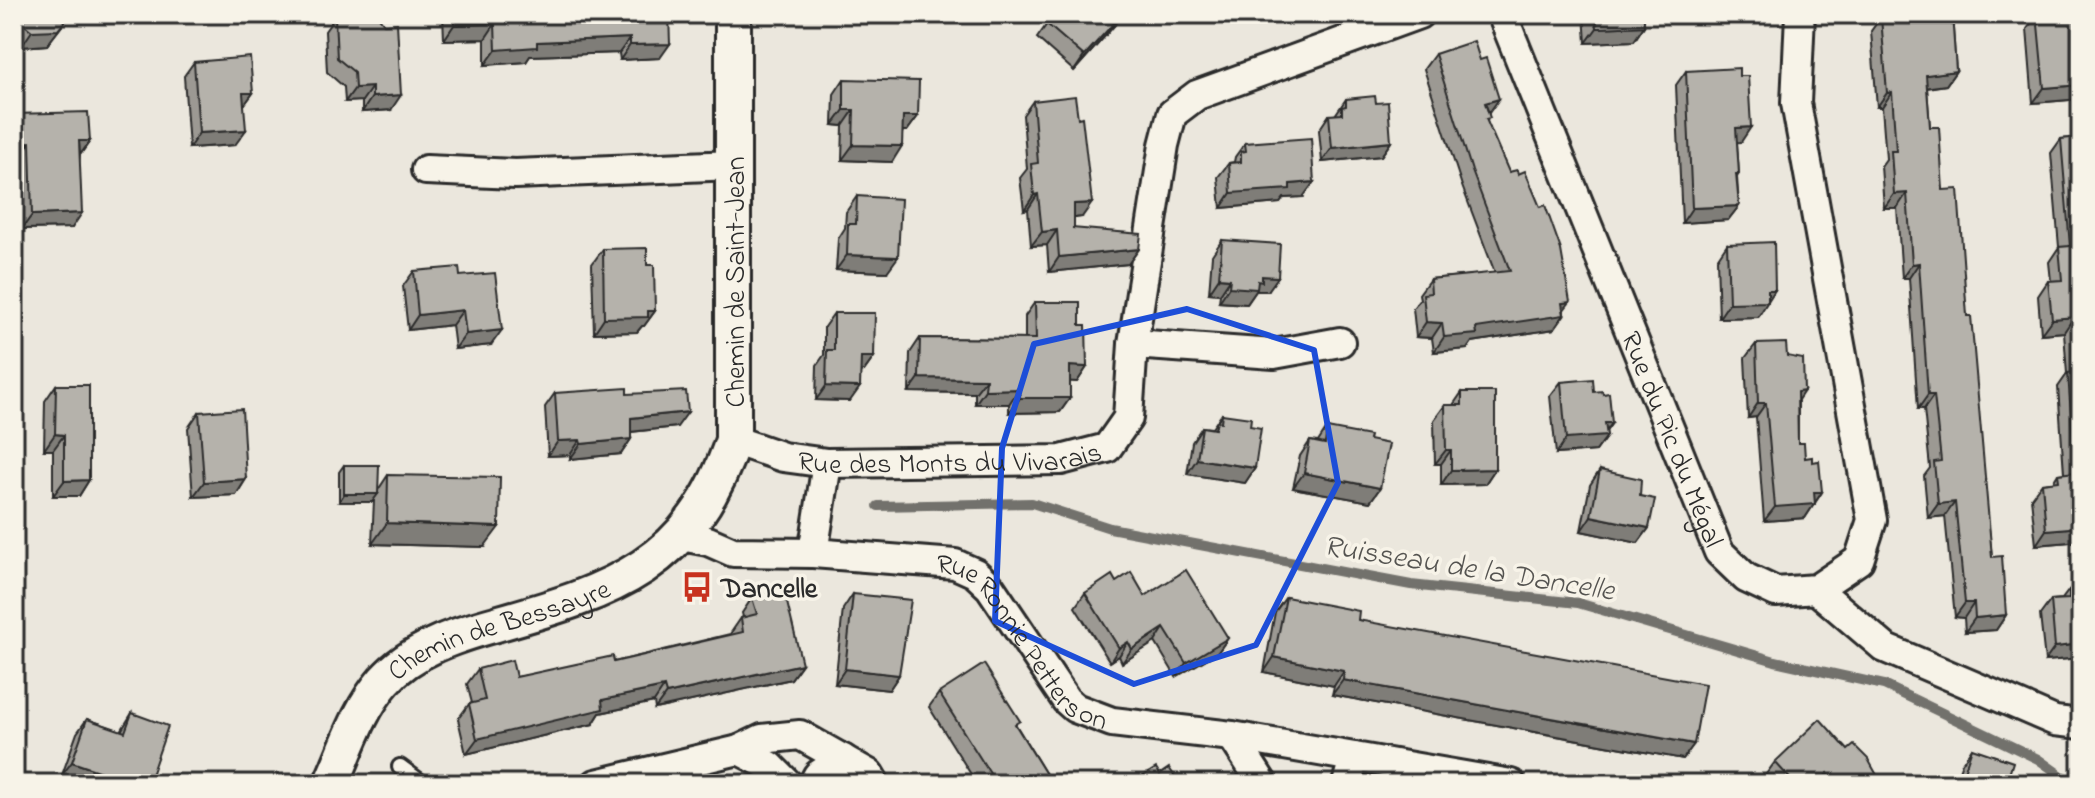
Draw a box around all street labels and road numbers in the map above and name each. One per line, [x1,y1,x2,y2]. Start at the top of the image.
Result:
street label: Chemin de Saint-Jean [717,156,758,408]
street label: Rue du Pic du Mégal [1608,326,1732,554]
street label: Rue des Monts du Vivarais [795,433,1107,487]
street label: Rue Ronnie Petterson [935,546,1113,743]
street label: Chemin de Bessayre [379,570,618,692]

